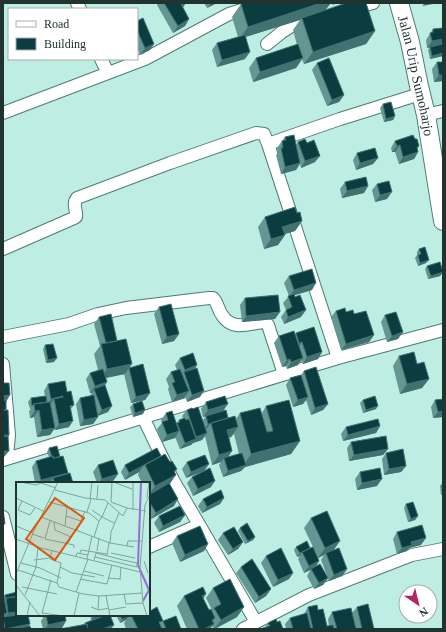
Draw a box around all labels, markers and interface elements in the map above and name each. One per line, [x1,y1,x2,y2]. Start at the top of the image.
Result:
legend [8,8,138,60]
street label: Jalan Urip Sumoharjo [395,14,436,137]
text: Road [44,17,69,31]
text: Building [44,37,86,51]
inset map [16,482,150,616]
north arrow [398,584,438,624]
text: N [417,605,430,619]

